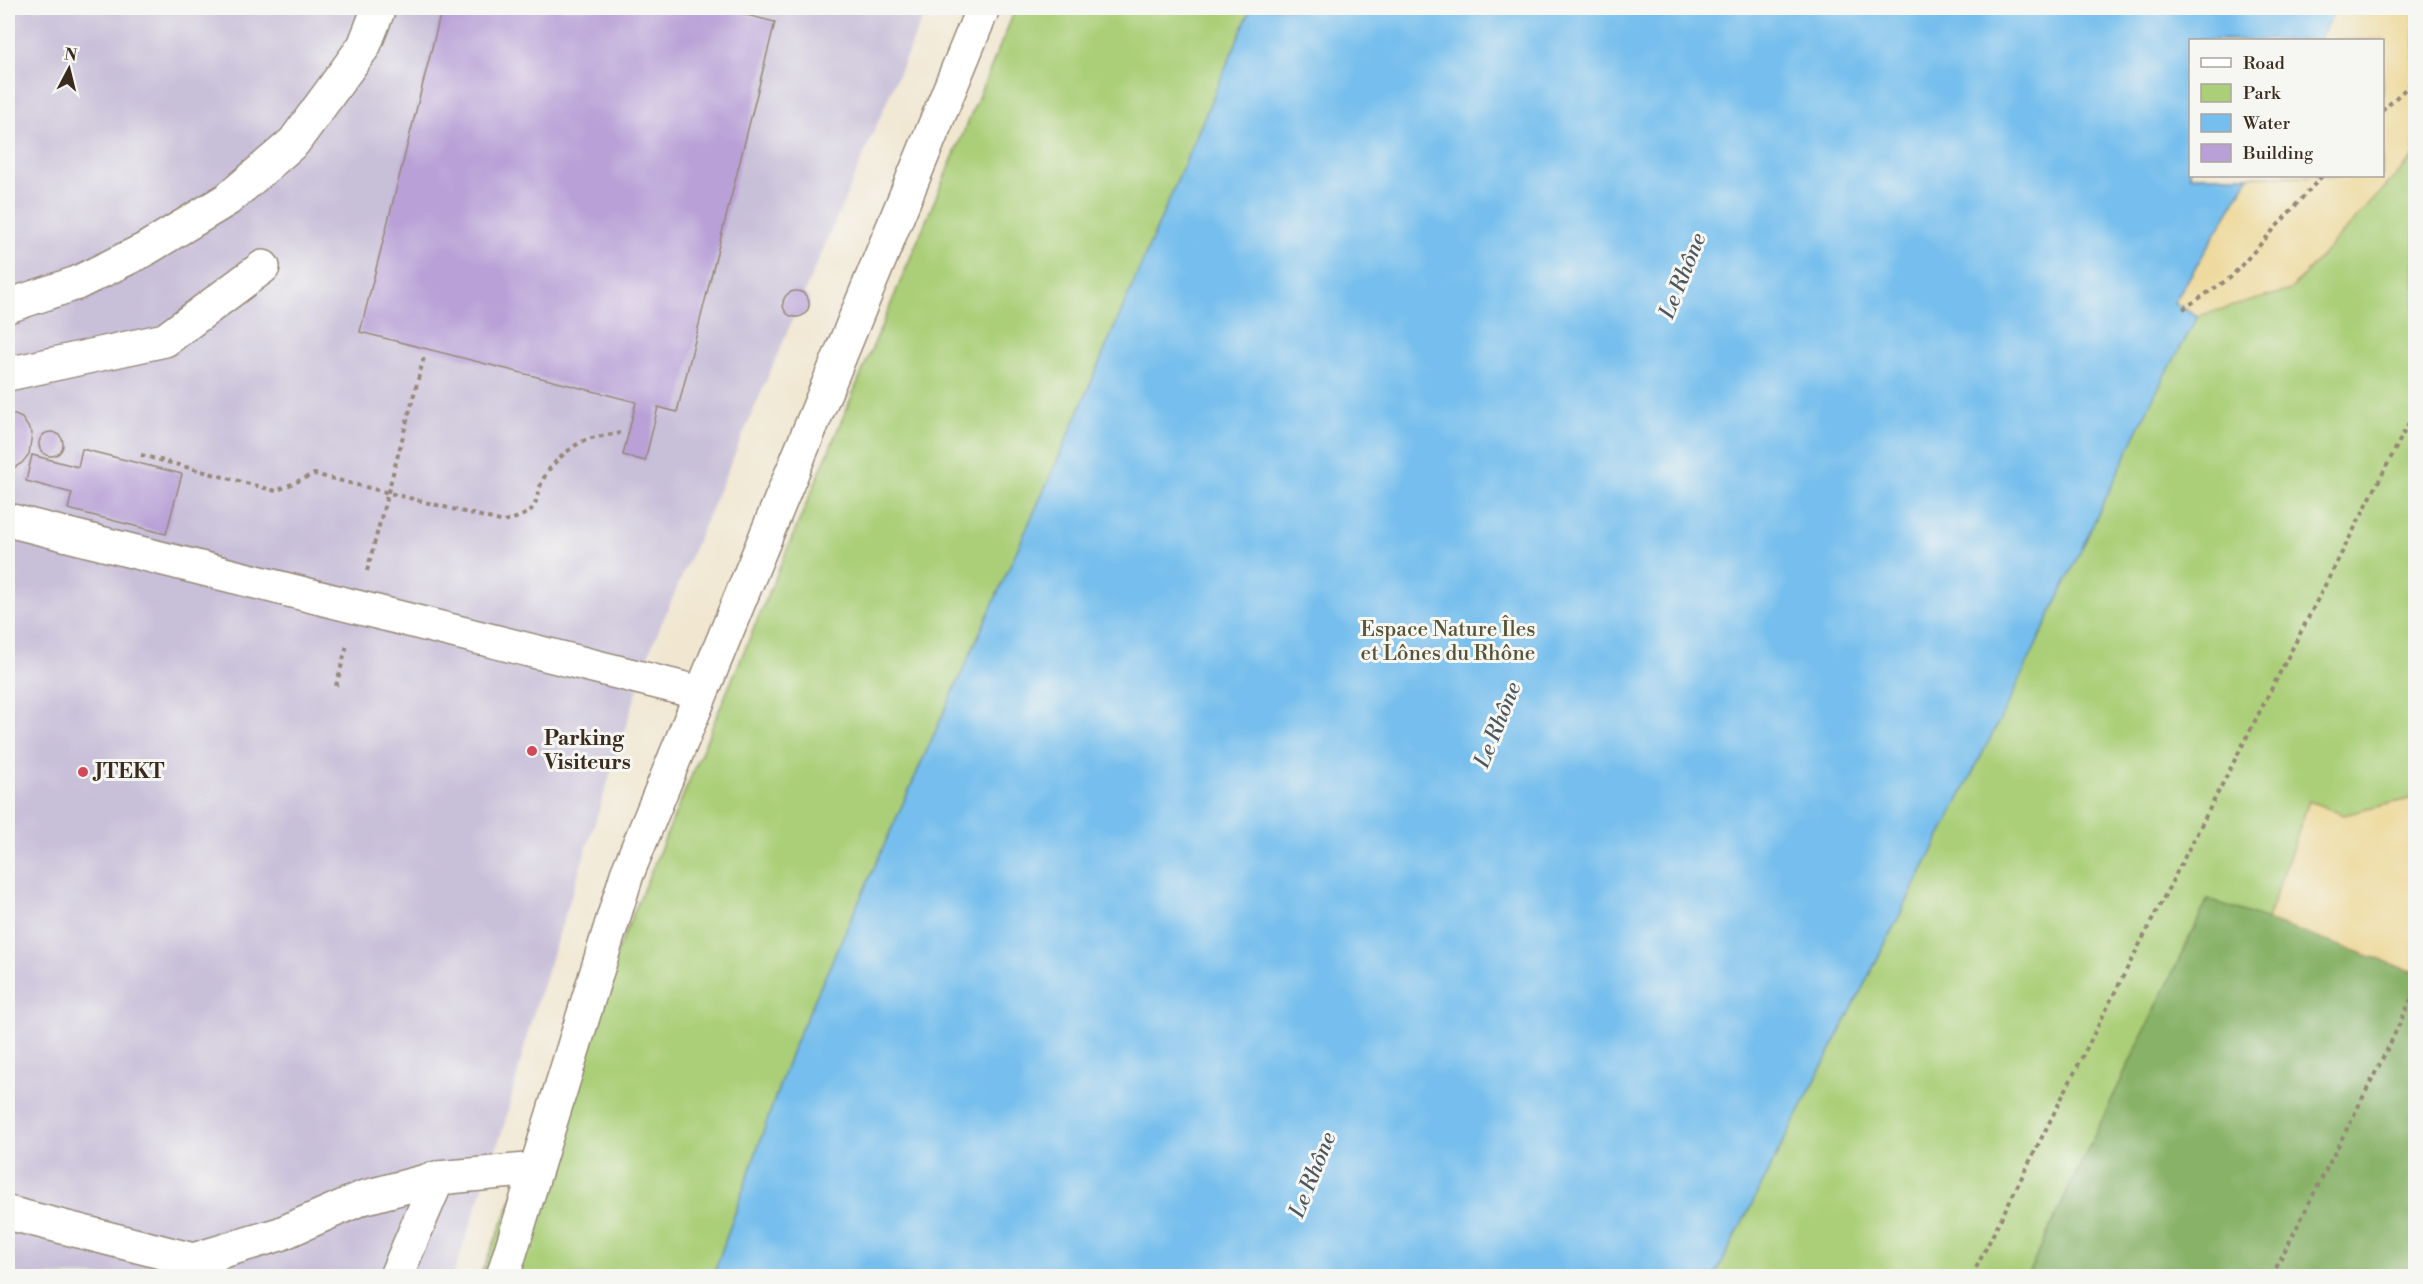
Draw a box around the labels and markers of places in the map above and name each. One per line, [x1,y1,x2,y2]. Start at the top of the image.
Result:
place label: Parking Visiteurs [543,726,631,776]
marker: Parking Visiteurs [525,744,539,758]
place label: JTEKT [92,759,165,785]
marker: JTEKT [76,765,90,779]

